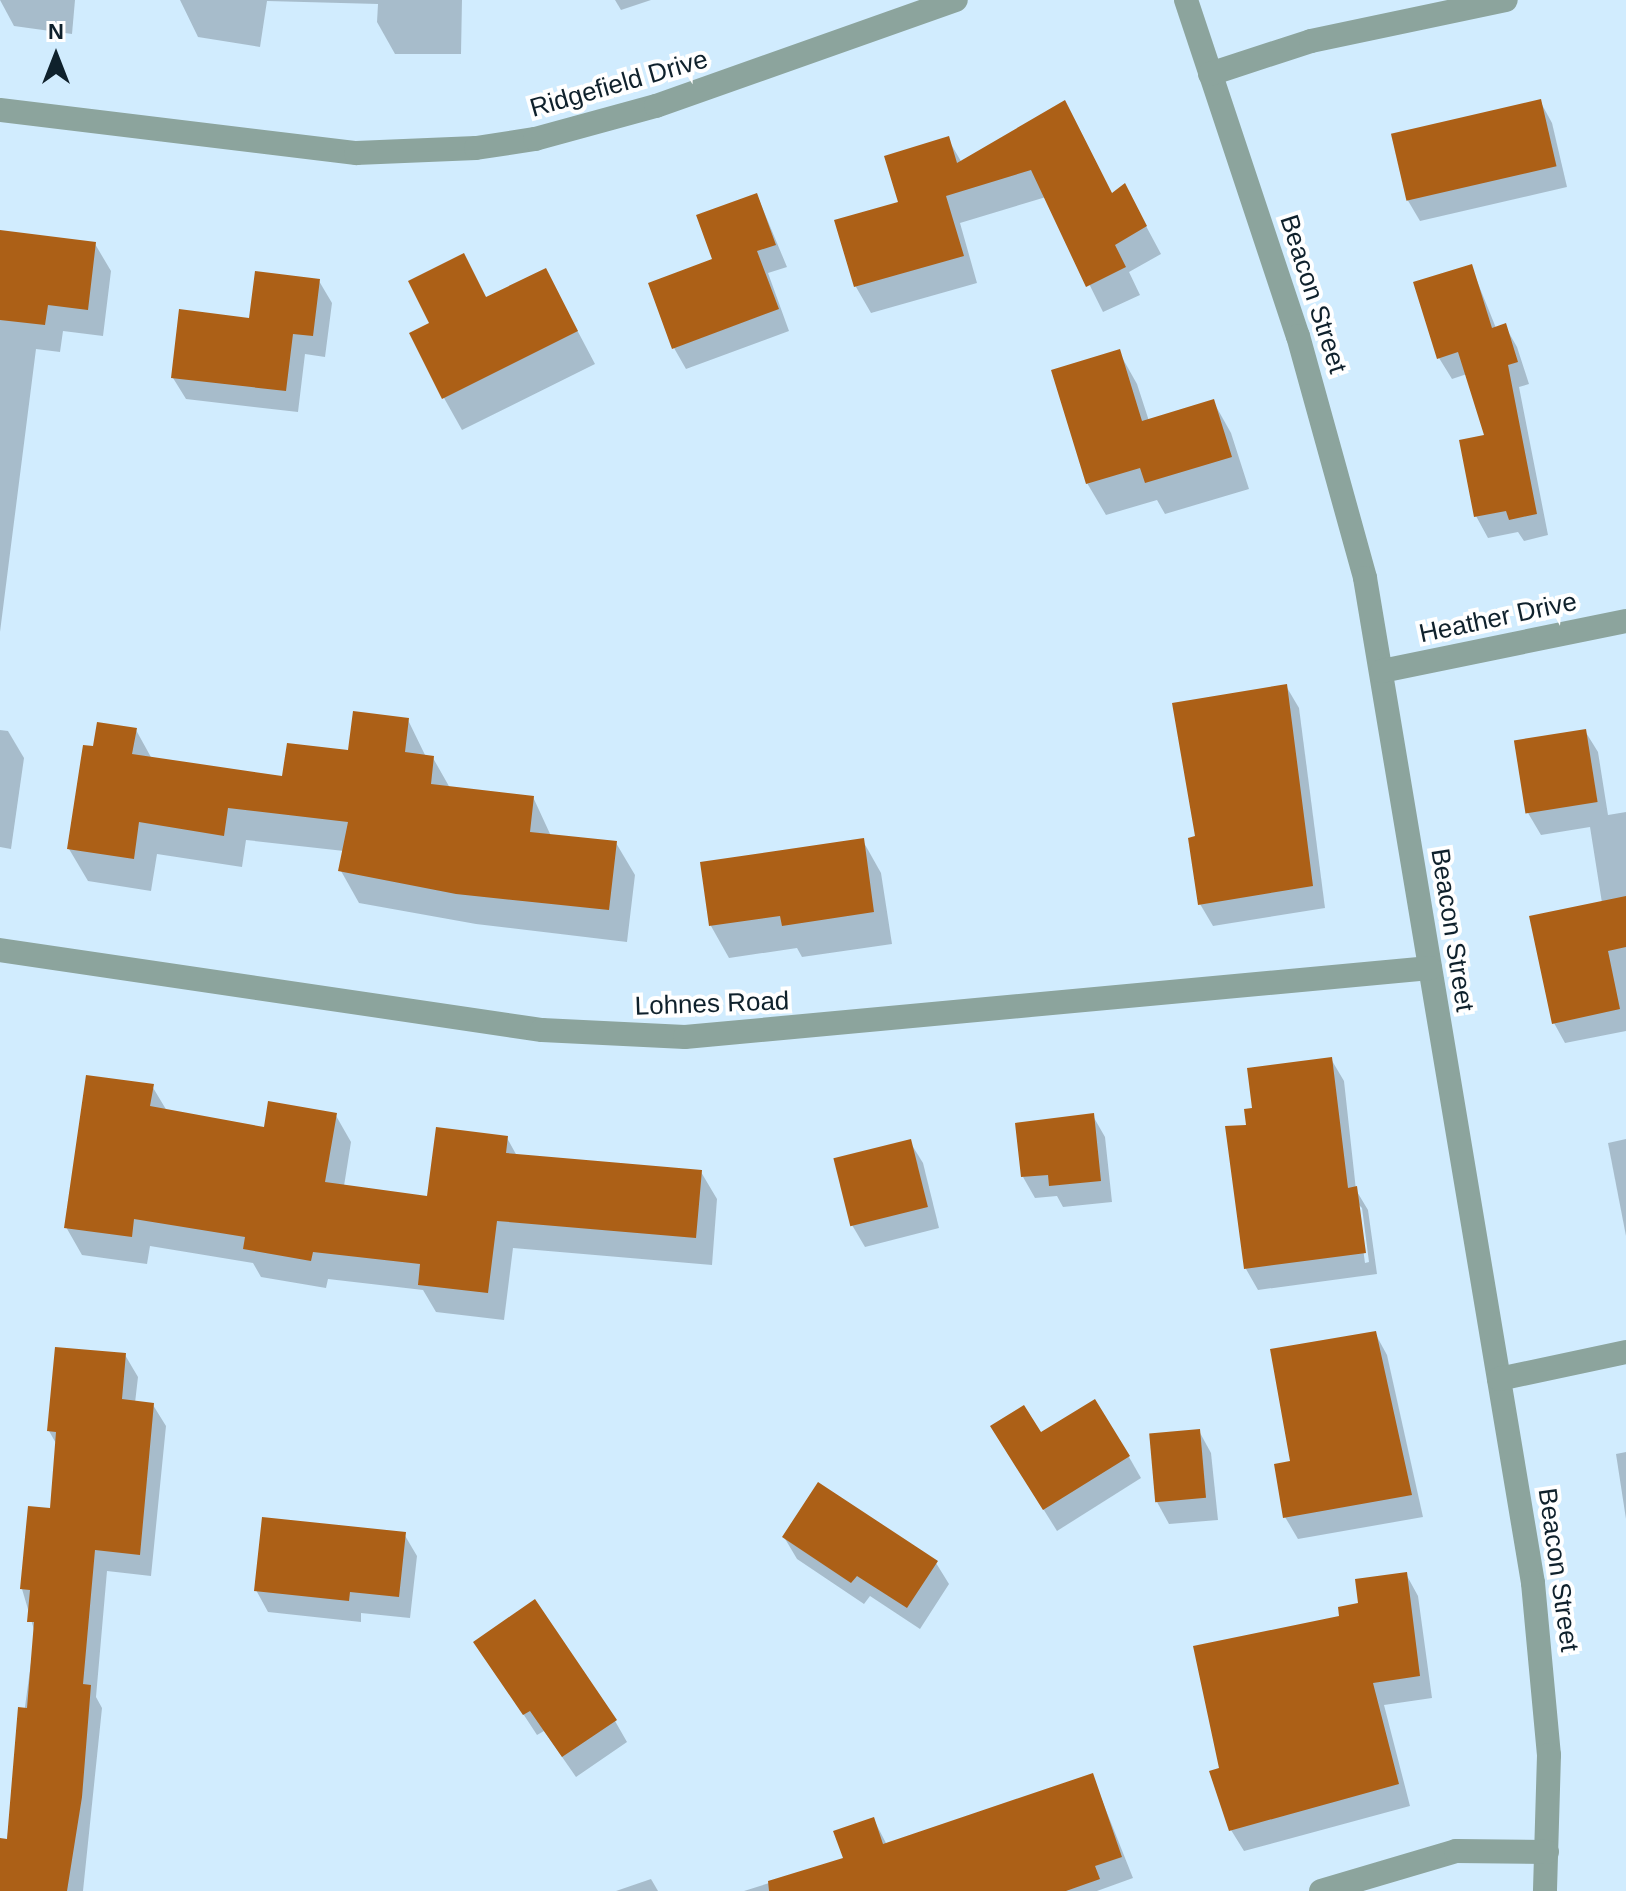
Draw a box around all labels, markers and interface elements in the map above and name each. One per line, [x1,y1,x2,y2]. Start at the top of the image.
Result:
north arrow [16,16,96,96]
text: N [48,19,64,44]
street label: Ridgefield Drive [526,44,712,124]
street label: Beacon Street [1273,211,1353,377]
street label: Heather Drive [1416,586,1580,650]
street label: Beacon Street [1424,846,1480,1014]
street label: Lohnes Road [634,986,790,1022]
street label: Beacon Street [1531,1486,1585,1654]

